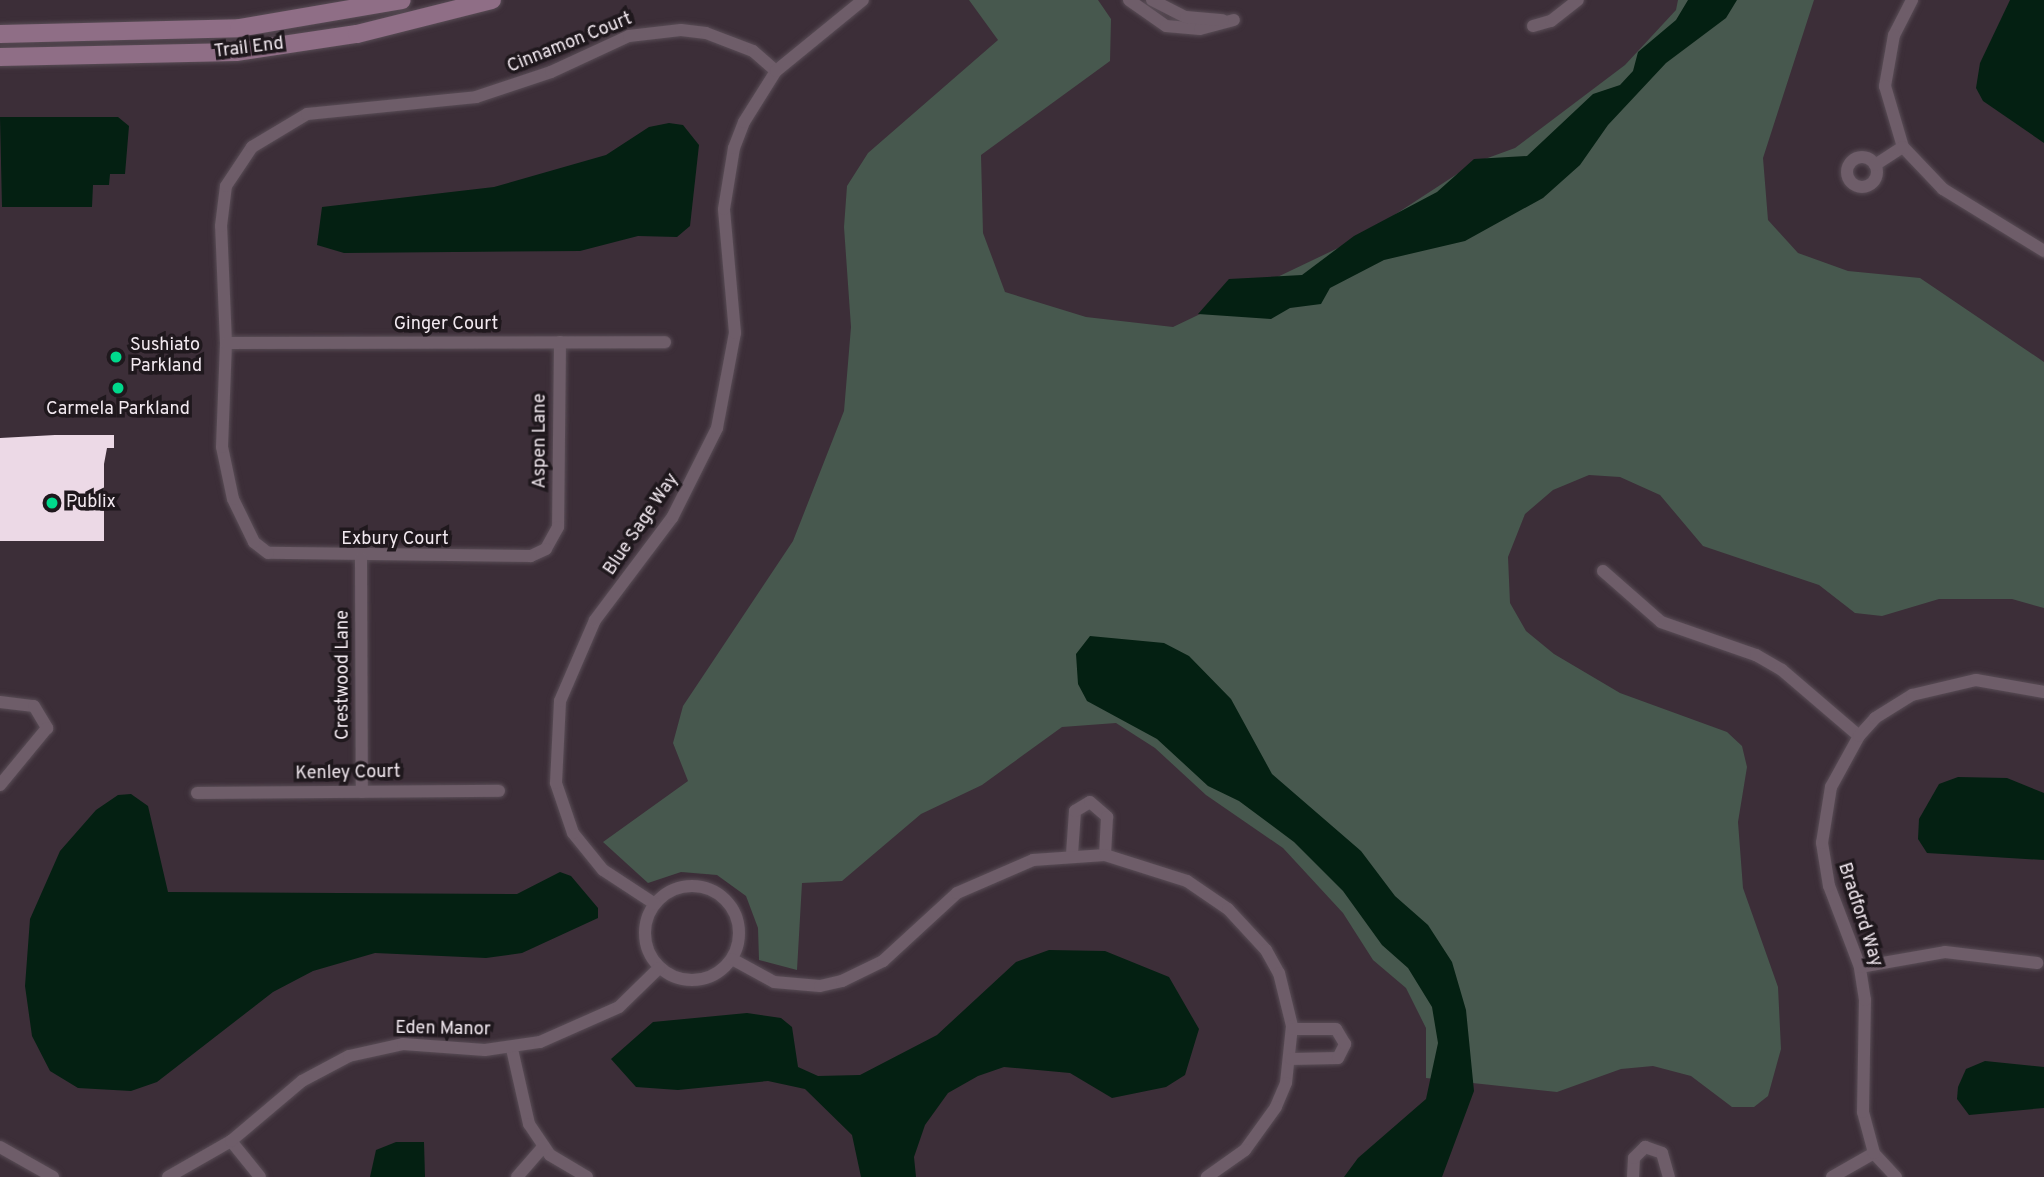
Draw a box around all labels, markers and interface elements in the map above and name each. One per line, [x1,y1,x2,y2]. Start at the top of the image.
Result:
street label: Cinnamon Court [505,9,635,79]
street label: Trail End [213,34,285,64]
street label: Ginger Court [394,314,498,336]
place label: Sushiato Parkland [130,336,202,378]
marker: Sushiato Parkland [108,349,124,365]
marker: Carmela Parkland [110,380,126,396]
street label: Aspen Lane [530,393,552,489]
place label: Carmela Parkland [46,399,190,421]
street label: Blue Sage Way [600,470,684,580]
place label: Publix [66,492,116,514]
marker: Publix [44,495,60,511]
street label: Exbury Court [341,529,449,551]
street label: Crestwood Lane [333,610,355,740]
street label: Kenley Court [295,762,401,786]
street label: Bradford Way [1832,860,1886,970]
street label: Eden Manor [395,1018,491,1042]

